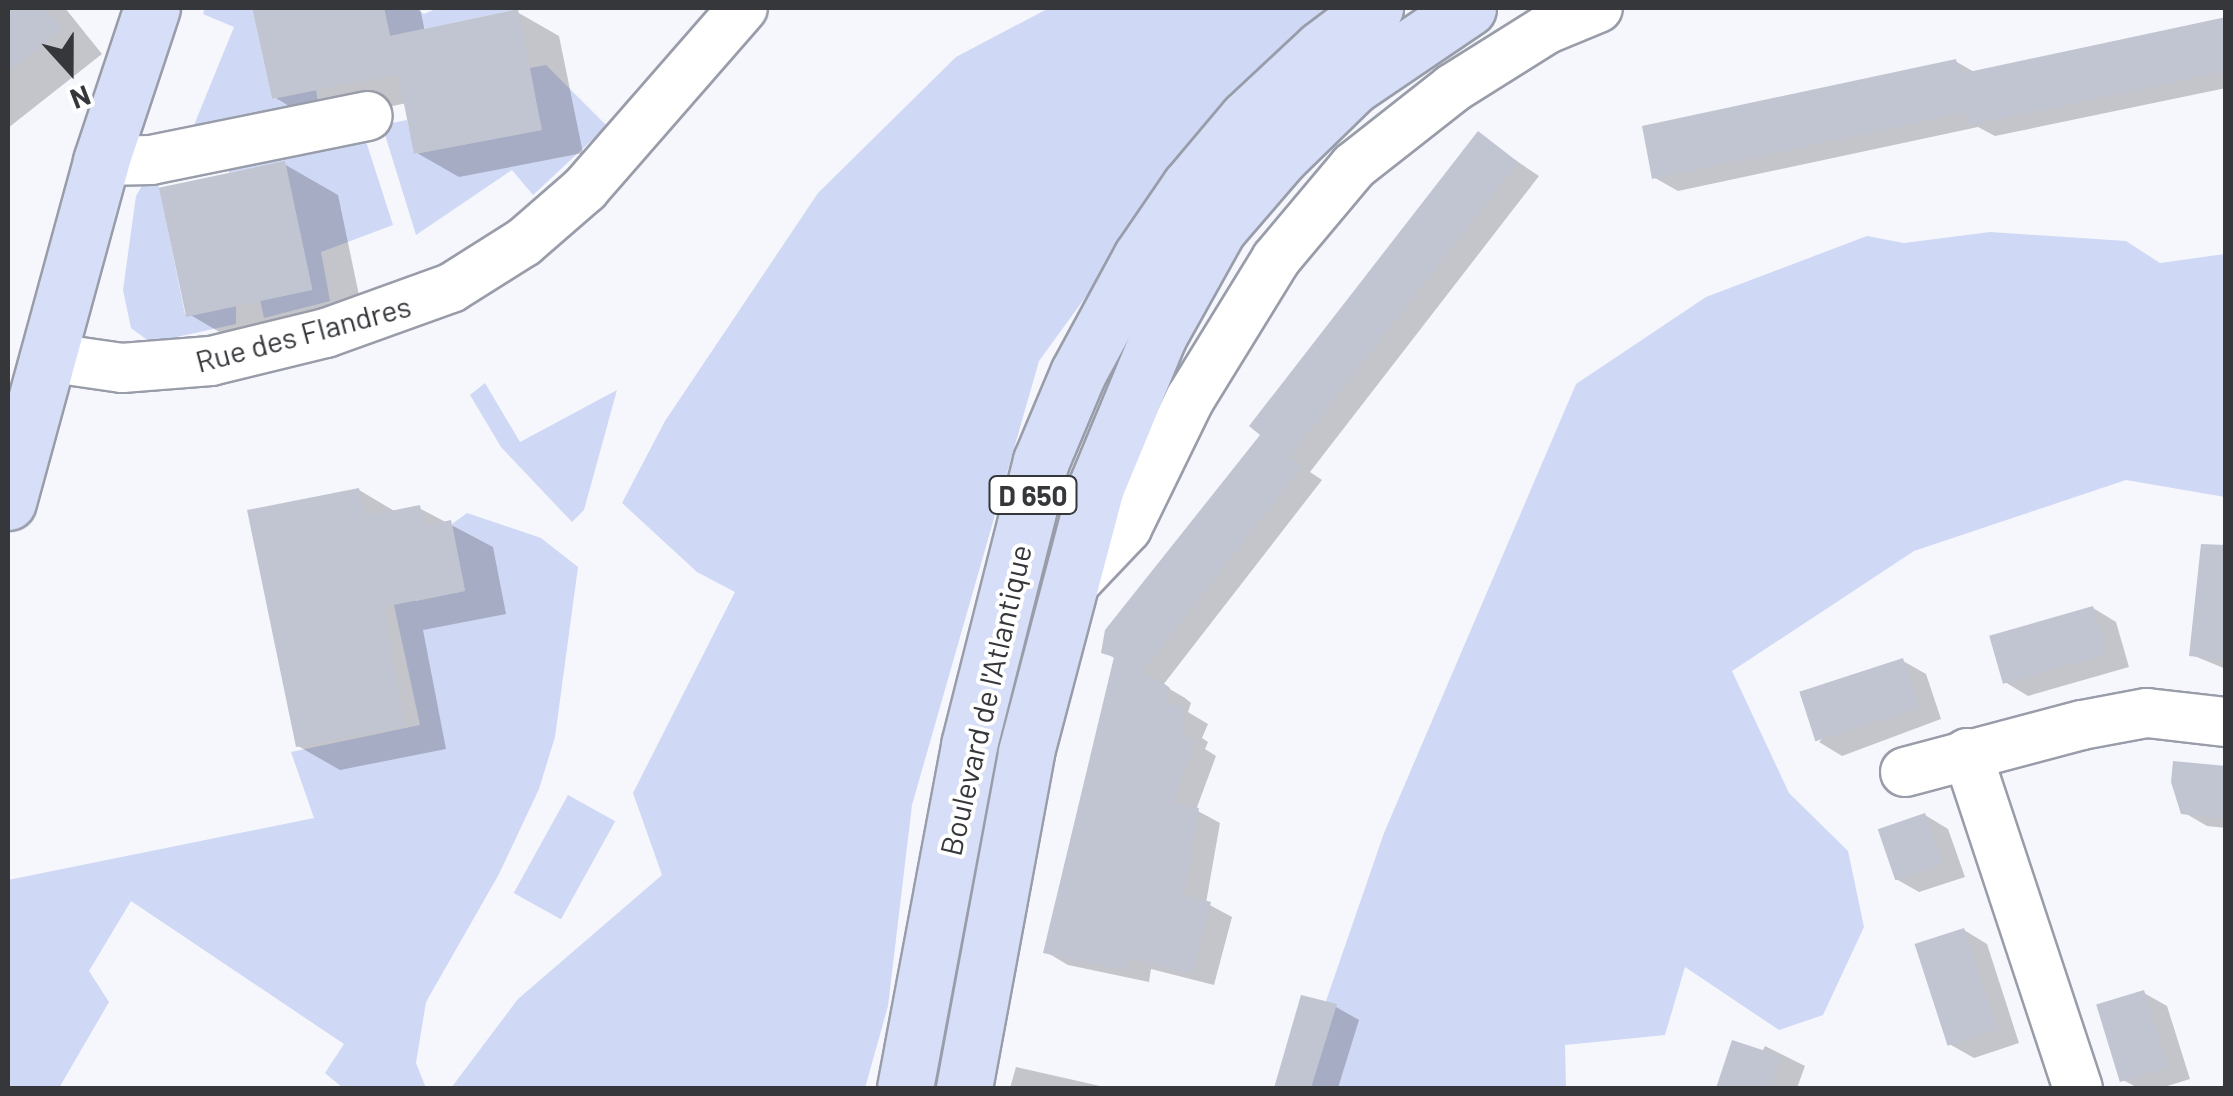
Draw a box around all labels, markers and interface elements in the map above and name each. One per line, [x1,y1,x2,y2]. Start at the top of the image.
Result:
north arrow [20,20,120,120]
text: N [66,79,96,117]
street label: Rue des Flandres [191,287,415,379]
road number: D 650 [988,472,1078,518]
street label: Boulevard de l'Atlantique [932,541,1038,859]

